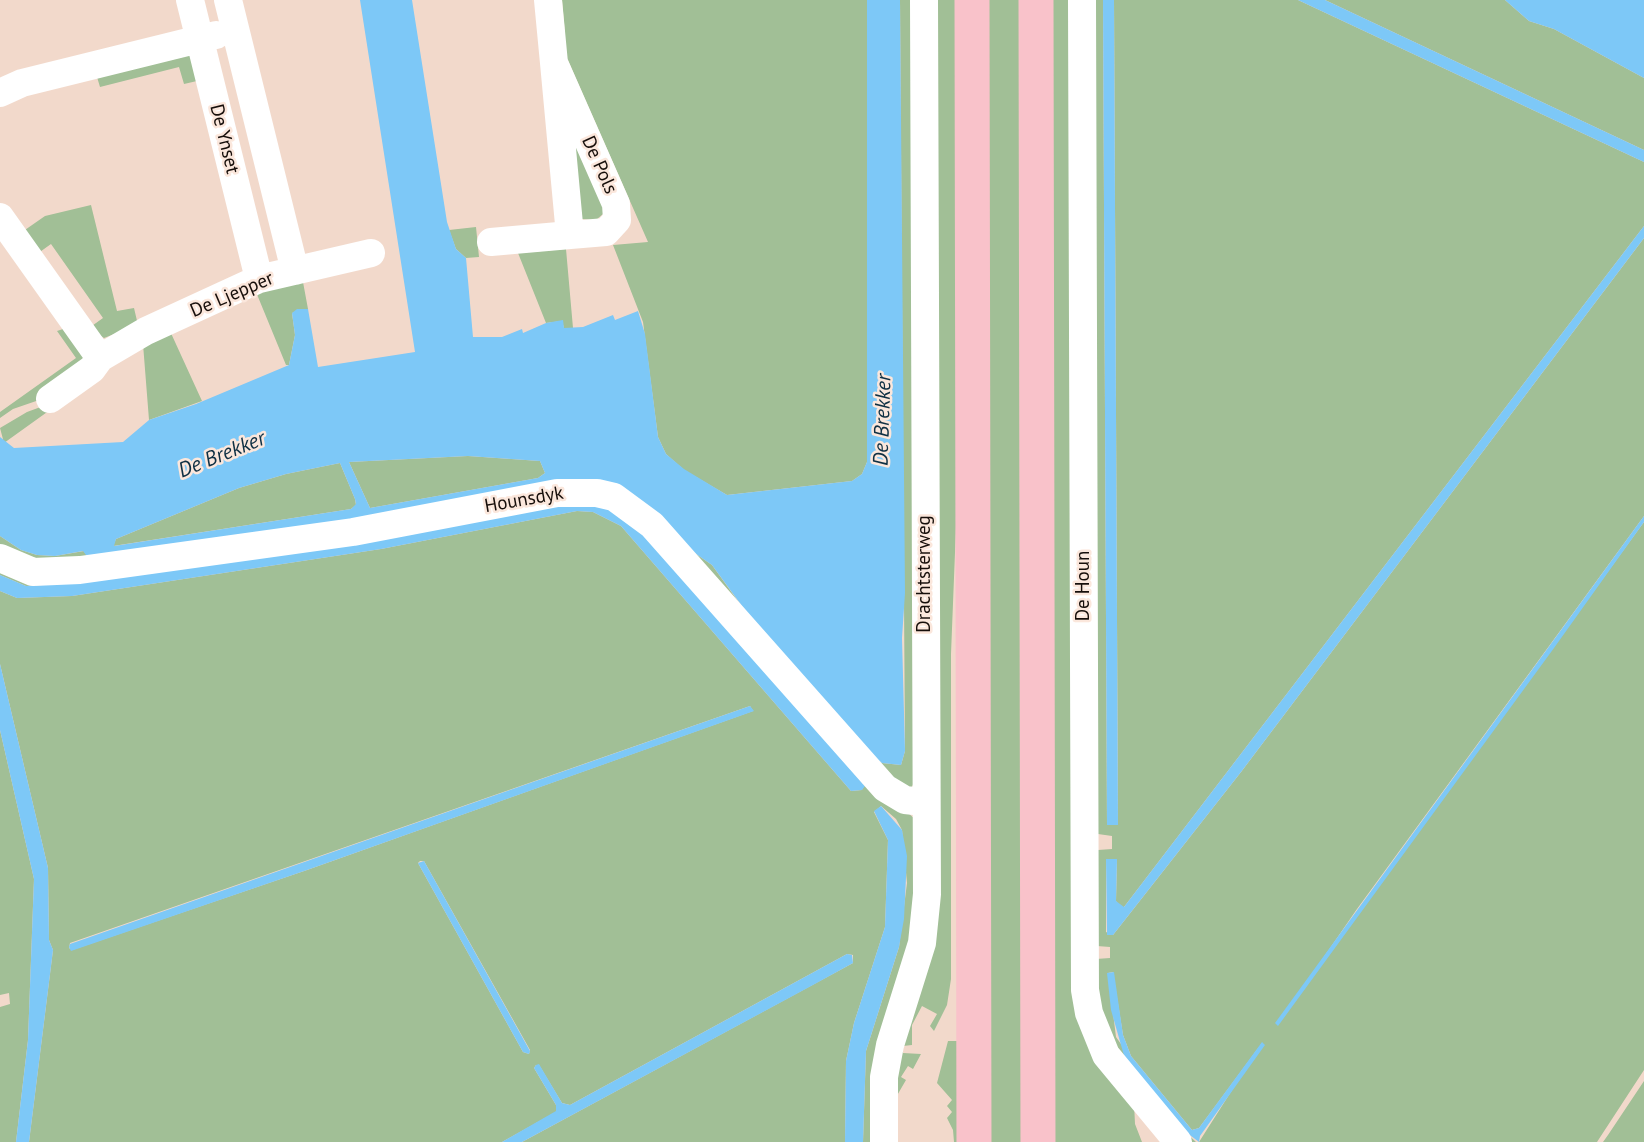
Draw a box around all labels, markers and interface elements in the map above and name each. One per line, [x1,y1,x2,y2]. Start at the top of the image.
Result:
street label: De Ynset [204,102,244,176]
street label: De Pols [576,133,622,197]
street label: De Ljepper [187,267,277,323]
water label: De Brekker [869,374,897,466]
water label: De Brekker [175,426,269,484]
street label: Hounsdyk [483,482,565,518]
street label: Drachtsterweg [914,515,936,633]
street label: De Houn [1073,551,1095,621]

